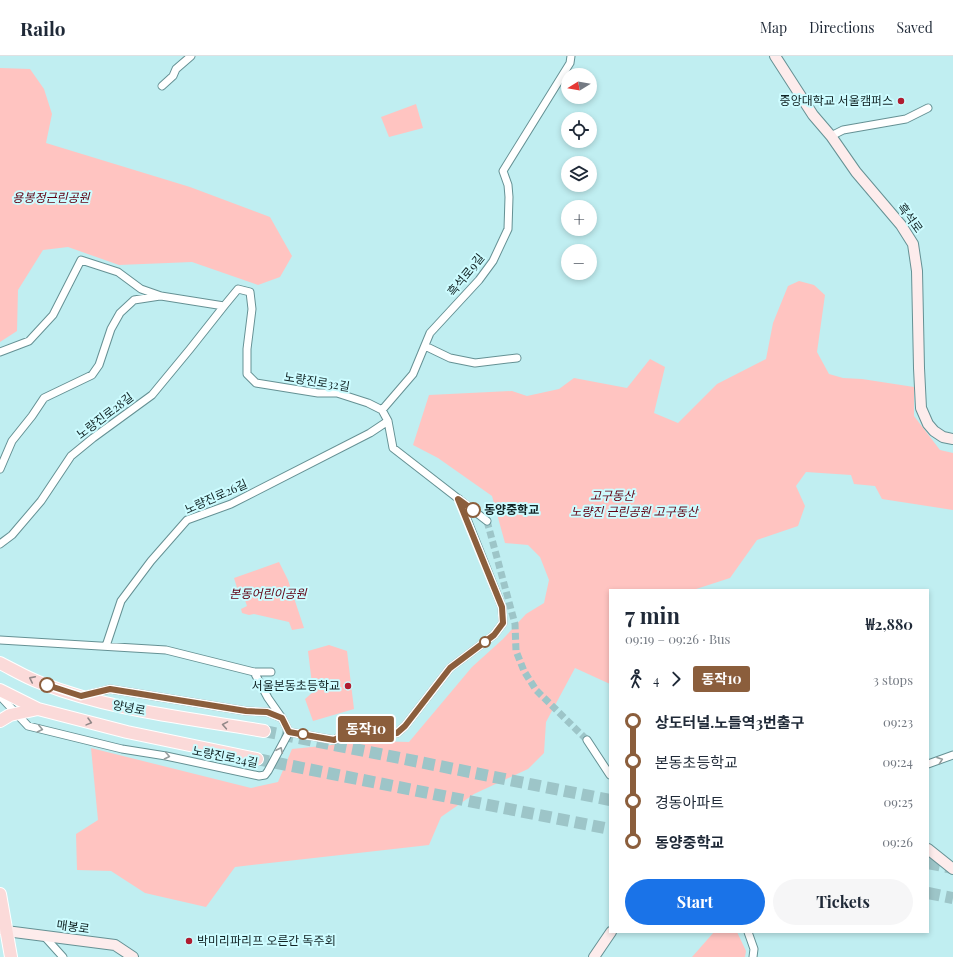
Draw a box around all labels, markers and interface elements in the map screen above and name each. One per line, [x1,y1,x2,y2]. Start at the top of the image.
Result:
text: Railo [20,15,65,41]
text: Map [760,18,787,37]
text: Directions [809,18,875,37]
text: Saved [897,18,933,37]
north arrow [561,68,597,104]
map controls [561,68,597,280]
place label: 중앙대학교 서울캠퍼스 [780,92,893,108]
marker: 중앙대학교 서울캠퍼스 [896,96,906,106]
button: locate [561,112,597,148]
button: layers [561,156,597,192]
park label: 용봉정근린공원 [12,189,91,205]
street label: 흑석로 [895,199,927,236]
button: + [561,200,597,236]
button: − [561,244,597,280]
street label: 흑석로9길 [443,250,487,299]
street label: 노량진로32길 [283,368,351,394]
street label: 노량진로28길 [73,389,136,442]
street label: 노량진로26길 [182,475,250,517]
park label: 고구동산 [590,487,636,503]
place label: 동양중학교 [484,501,539,517]
marker: 동양중학교 [465,502,481,518]
park label: 노량진 근린공원 고구동산 [570,503,700,519]
park label: 본동어린이공원 [229,585,308,601]
text: 7 min [625,600,680,630]
text: ₩2,880 [866,614,913,634]
text: 09:19 – 09:26 · Bus [625,630,730,647]
unlabelled marker [479,636,491,648]
icon: walk [625,668,647,690]
icon: forward [665,668,687,690]
text: 동작10 [701,669,742,688]
text: 4 [653,671,659,688]
text: 3 stops [873,671,913,688]
one-way arrow [28,676,36,683]
unlabelled marker [39,677,55,693]
place label: 서울본동초등학교 [252,677,340,693]
marker: 서울본동초등학교 [343,681,353,691]
street label: 양녕로 [111,696,147,718]
text: 상도터널.노들역3번출구 [655,712,804,732]
text: 09:23 [883,713,913,730]
line badge: 동작10 [338,716,394,742]
one-way arrow [85,717,92,726]
text: 동작10 [346,719,386,738]
one-way arrow [222,721,229,729]
one-way arrow [36,725,43,733]
unlabelled marker [297,728,309,740]
street label: 노량진로24길 [191,742,260,770]
one-way arrow [275,746,283,754]
one-way arrow [164,752,170,760]
text: 본동초등학교 [655,752,738,772]
text: 09:24 [882,753,913,770]
one-way arrow [937,756,944,764]
text: 경동아파트 [655,792,724,812]
text: 09:25 [884,793,913,810]
text: 동양중학교 [655,832,724,852]
text: 09:26 [882,833,913,850]
button: Start [625,879,765,925]
button: Tickets [773,879,913,925]
street label: 매봉로 [56,916,91,936]
place label: 박미리파리프 오른간 독주회 [197,932,335,948]
marker: 박미리파리프 오른간 독주회 [184,936,194,946]

